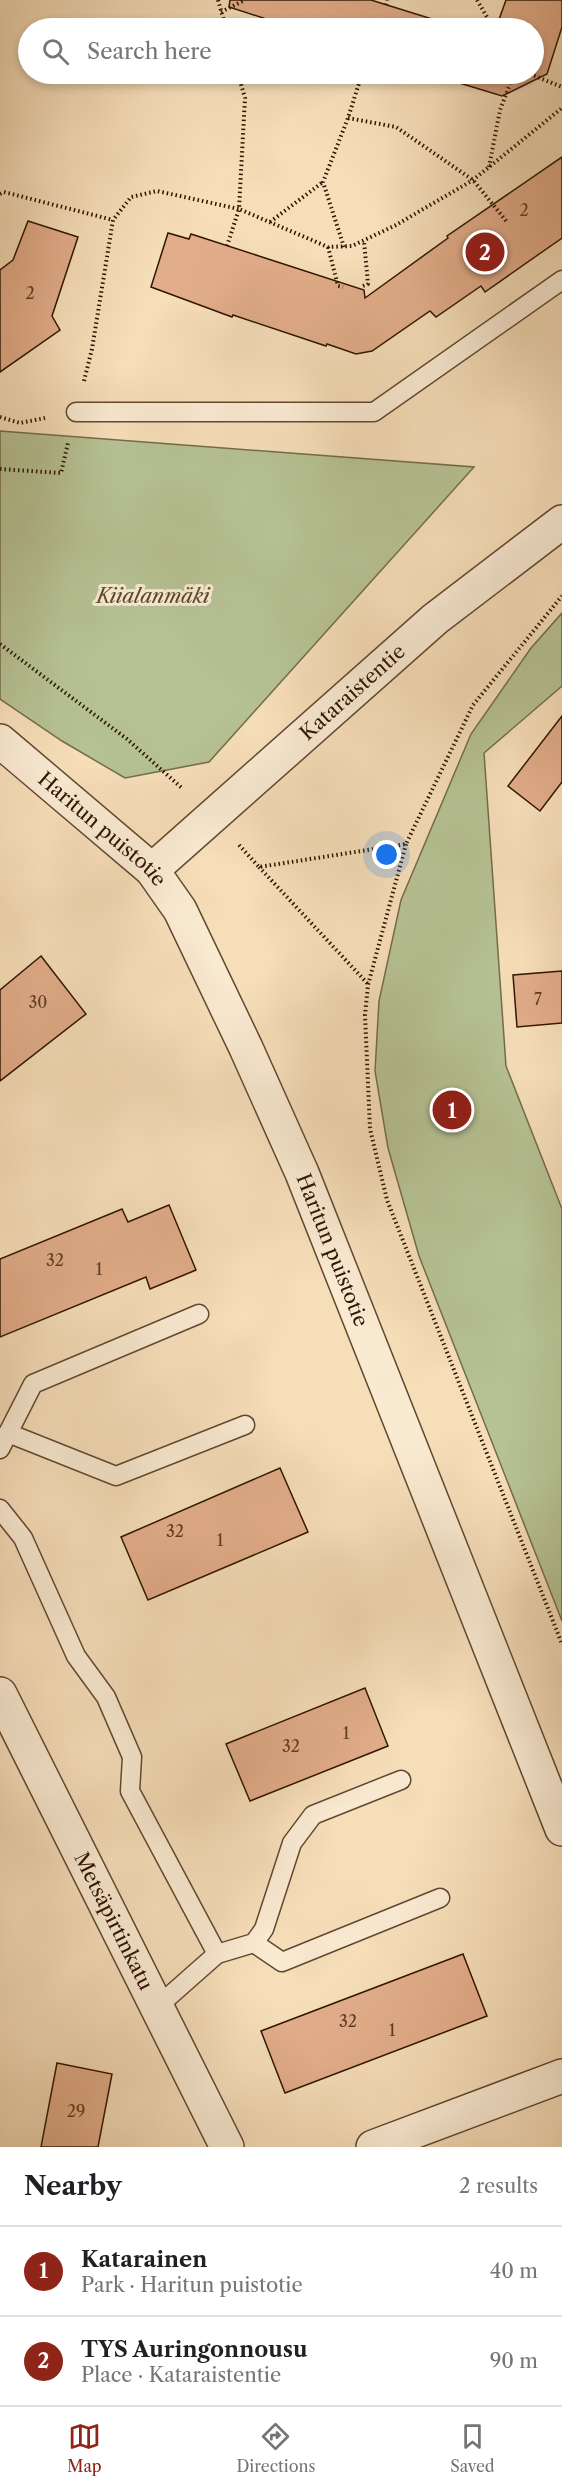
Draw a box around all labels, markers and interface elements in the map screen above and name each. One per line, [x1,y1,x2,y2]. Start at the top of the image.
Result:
search box [18,18,544,84]
icon: search [39,35,72,68]
text: Search here [87,38,212,65]
house number: 2 [519,200,529,220]
pin: 2 [466,230,504,274]
house number: 2 [25,283,35,303]
park label: Kiialanmäki [95,584,211,608]
street label: Kataraistentie [295,639,410,745]
street label: Haritun puistotie [33,767,171,891]
your location [372,840,401,869]
house number: 7 [534,989,542,1009]
house number: 30 [29,992,47,1012]
pin: 1 [432,1088,472,1132]
street label: Haritun puistotie [291,1170,374,1330]
house number: 32 [46,1250,64,1270]
house number: 1 [96,1259,103,1279]
house number: 32 [166,1521,184,1541]
house number: 1 [217,1530,224,1550]
house number: 1 [343,1723,350,1743]
house number: 32 [282,1736,300,1756]
street label: Metsäpirtinkatu [69,1848,158,1994]
house number: 32 [339,2011,357,2031]
house number: 1 [389,2020,396,2040]
house number: 29 [67,2101,85,2121]
text: Nearby [24,2170,122,2202]
text: 2 results [459,2174,538,2198]
text: Katarainen [81,2246,207,2273]
text: 1 [39,2259,48,2283]
text: 40 m [490,2259,538,2283]
text: Park · Haritun puistotie [81,2273,303,2297]
text: TYS Auringonnousu [81,2336,308,2363]
text: 2 [38,2349,49,2373]
text: 90 m [490,2349,538,2373]
text: Place · Kataraistentie [81,2363,281,2387]
tab: Map [67,2420,102,2476]
tab: Directions [236,2420,315,2476]
tab: Saved [450,2420,495,2476]

